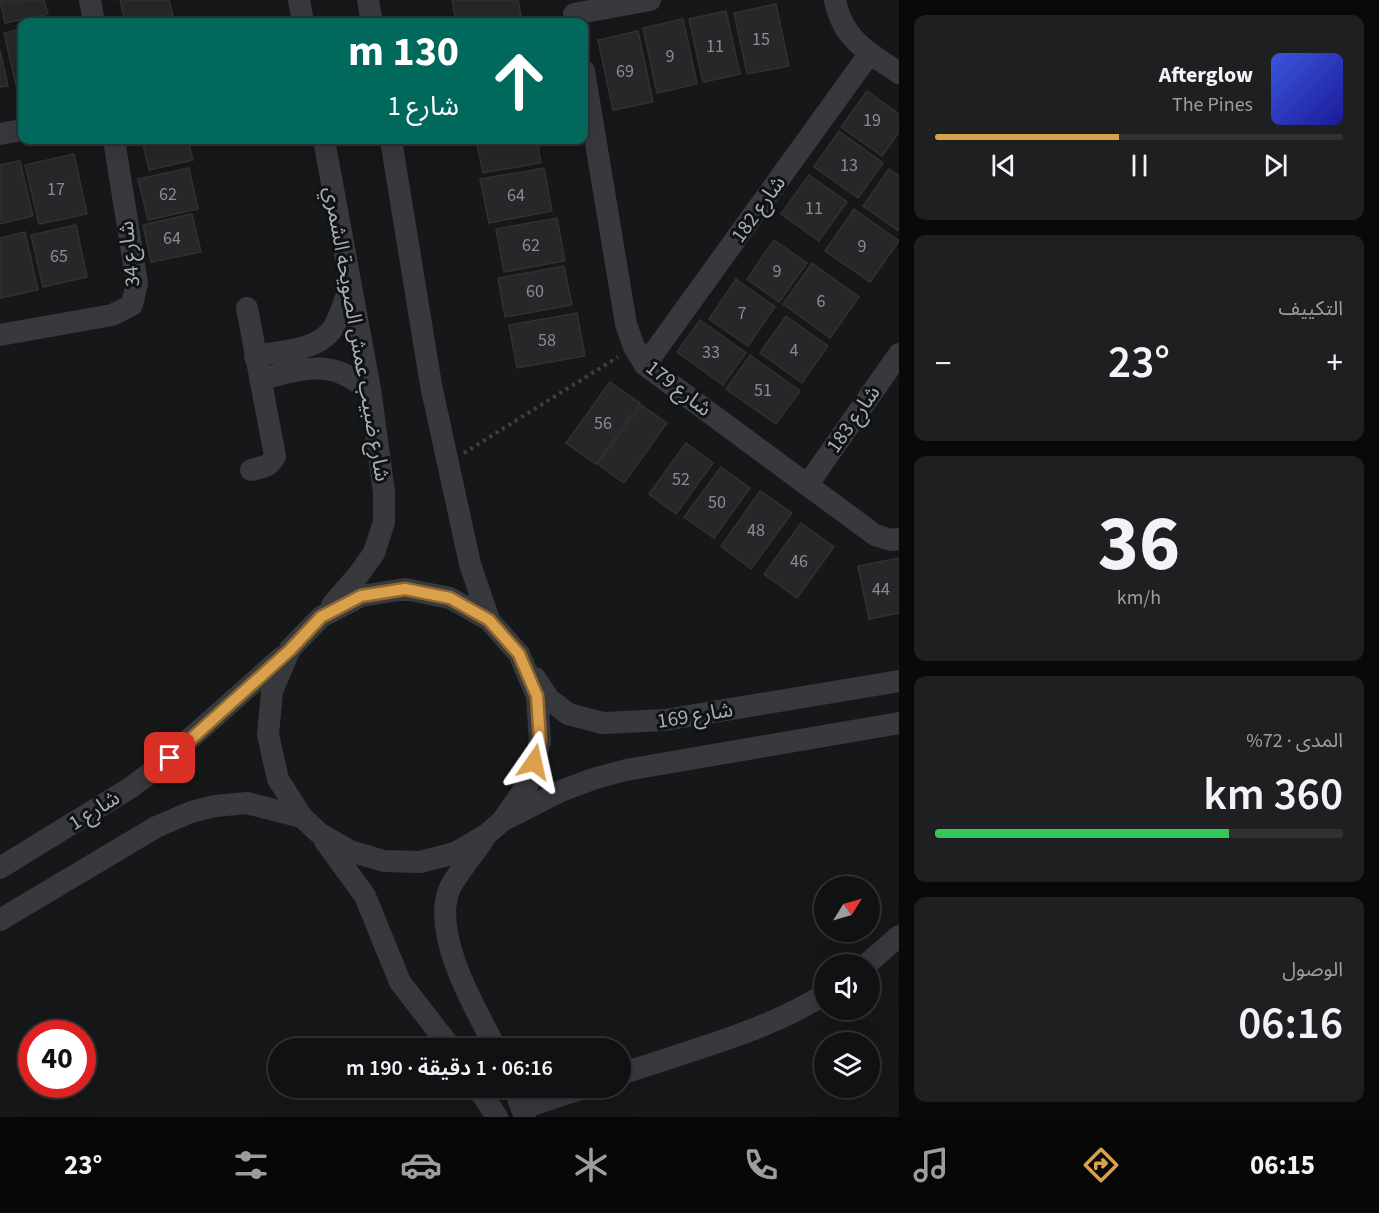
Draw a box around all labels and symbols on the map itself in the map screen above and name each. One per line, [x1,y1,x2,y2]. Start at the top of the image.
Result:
house number: 15 [752,27,770,52]
house number: 11 [706,34,724,59]
house number: 9 [666,44,675,69]
house number: 69 [616,59,634,84]
house number: 19 [863,108,881,133]
house number: 13 [840,153,858,178]
street label: شارع 182 [723,169,793,249]
house number: 17 [47,177,65,202]
house number: 62 [159,182,177,207]
house number: 64 [507,183,525,208]
street label: شارع ضبيب عمش الصويحة الشمري [315,184,398,484]
house number: 11 [805,196,823,221]
street label: شارع 34 [111,220,147,288]
house number: 64 [163,226,181,251]
house number: 62 [522,233,540,258]
house number: 9 [858,234,867,259]
house number: 65 [50,244,68,269]
house number: 9 [773,259,782,284]
house number: 60 [526,279,544,304]
house number: 6 [817,289,826,314]
house number: 7 [738,301,747,326]
house number: 58 [538,328,556,353]
house number: 4 [790,338,799,363]
house number: 33 [702,340,720,365]
street label: شارع 179 [640,353,718,423]
house number: 51 [754,378,772,403]
street label: شارع 183 [819,379,887,459]
house number: 56 [594,411,612,436]
house number: 52 [672,467,690,492]
house number: 50 [708,490,726,515]
house number: 48 [747,518,765,543]
house number: 46 [790,549,808,574]
house number: 44 [872,577,890,602]
street label: شارع 169 [655,694,735,736]
position arrow [502,730,566,794]
pin [144,732,195,783]
street label: شارع 1 [62,783,126,837]
north arrow [814,876,880,942]
speed limit sign: 40 [18,1020,96,1098]

